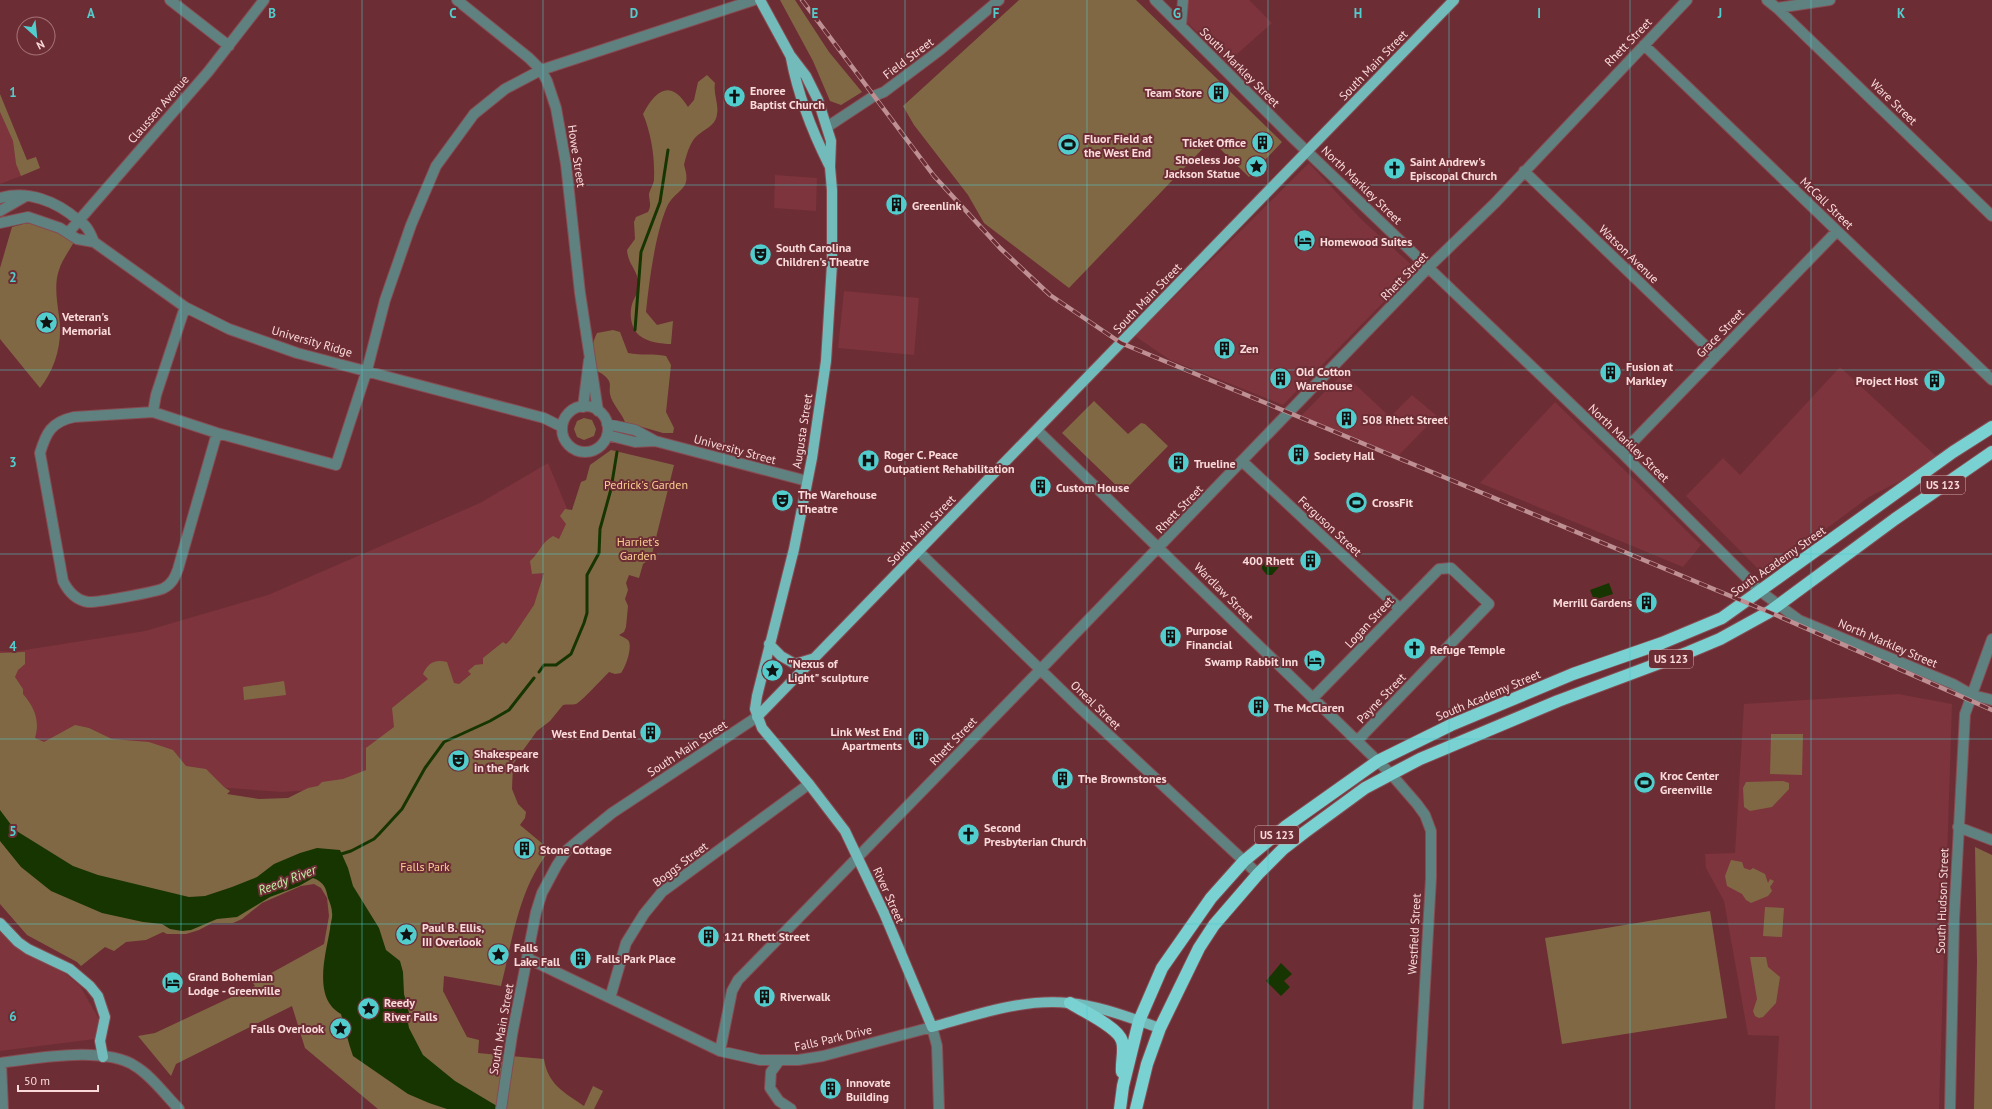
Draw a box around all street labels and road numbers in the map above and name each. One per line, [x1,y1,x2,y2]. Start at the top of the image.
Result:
street label: Rhett Street [1601,15,1655,69]
street label: South Markley Street [1197,24,1283,110]
street label: South Main Street [1336,27,1410,103]
street label: Field Street [880,34,936,82]
street label: Claussen Avenue [124,72,192,146]
street label: Ware Street [1867,76,1921,128]
street label: Howe Street [565,124,589,188]
street label: North Markley Street [1319,143,1405,227]
street label: McCall Street [1797,174,1857,232]
street label: Watson Avenue [1596,222,1662,286]
street label: Rhett Street [1377,249,1431,303]
street label: South Main Street [1110,260,1184,336]
street label: Grace Street [1693,305,1747,361]
street label: University Ridge [270,322,354,360]
street label: Augusta Street [789,393,815,469]
street label: North Markley Street [1586,401,1672,485]
street label: University Street [692,431,778,467]
road number: US 123 [1921,476,1965,494]
street label: Rhett Street [1152,482,1206,536]
street label: South Main Street [884,492,958,568]
street label: Ferguson Street [1295,493,1365,559]
street label: South Academy Street [1728,523,1828,599]
street label: Wardlaw Street [1191,559,1257,625]
street label: Logan Street [1341,593,1397,651]
street label: North Markley Street [1836,615,1940,671]
road number: US 123 [1649,650,1693,668]
street label: South Academy Street [1433,666,1543,724]
street label: Payne Street [1353,670,1409,726]
street label: Oneal Street [1068,677,1124,733]
street label: Rhett Street [926,714,980,768]
street label: South Main Street [644,717,730,779]
road number: US 123 [1255,826,1299,844]
street label: Boggs Street [649,838,711,890]
street label: South Hudson Street [1933,848,1951,954]
street label: River Street [870,865,908,925]
street label: Westfield Street [1404,893,1424,975]
street label: South Main Street [486,982,516,1076]
street label: Falls Park Drive [793,1022,873,1054]

